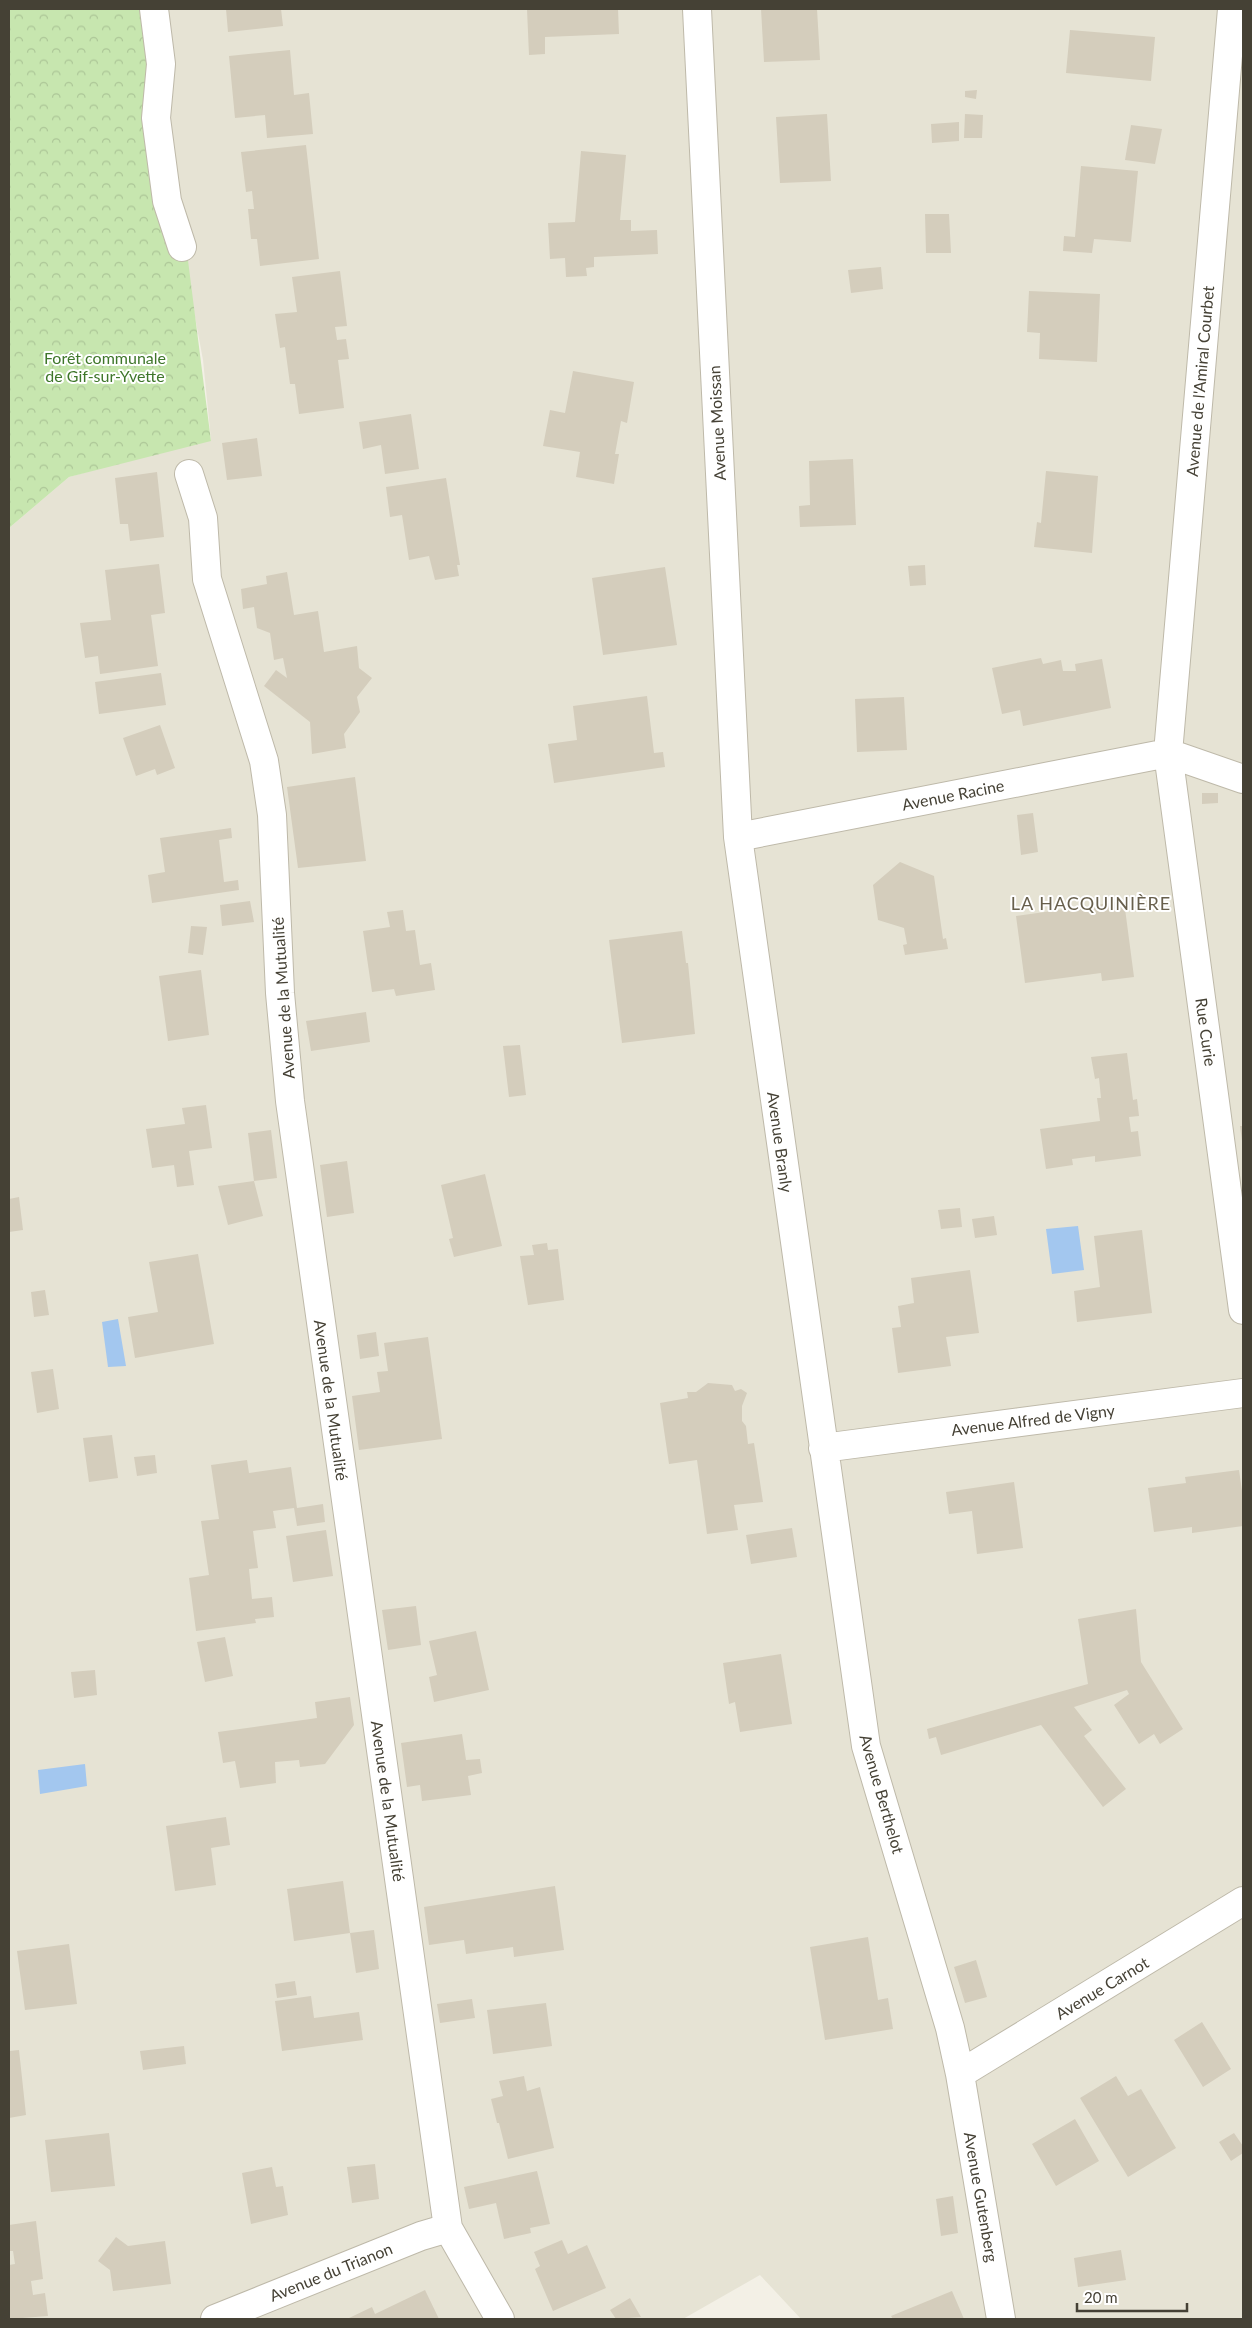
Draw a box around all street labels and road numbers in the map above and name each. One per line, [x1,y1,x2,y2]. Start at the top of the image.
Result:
street label: Avenue de l'Amiral Courbet [1182,285,1217,477]
street label: Avenue Moissan [704,365,729,481]
street label: Avenue Racine [900,775,1006,814]
street label: Avenue de la Mutualité [267,916,298,1080]
street label: Rue Curie [1192,997,1221,1067]
street label: Avenue Branly [764,1090,797,1194]
street label: Avenue de la Mutualité [311,1318,352,1482]
street label: Avenue Alfred de Vigny [950,1400,1117,1439]
street label: Avenue de la Mutualité [368,1719,409,1883]
street label: Avenue Berthelot [856,1732,909,1856]
street label: Avenue Carnot [1052,1952,1152,2023]
street label: Avenue Gutenberg [961,2130,1002,2264]
street label: Avenue du Trianon [267,2238,395,2305]

